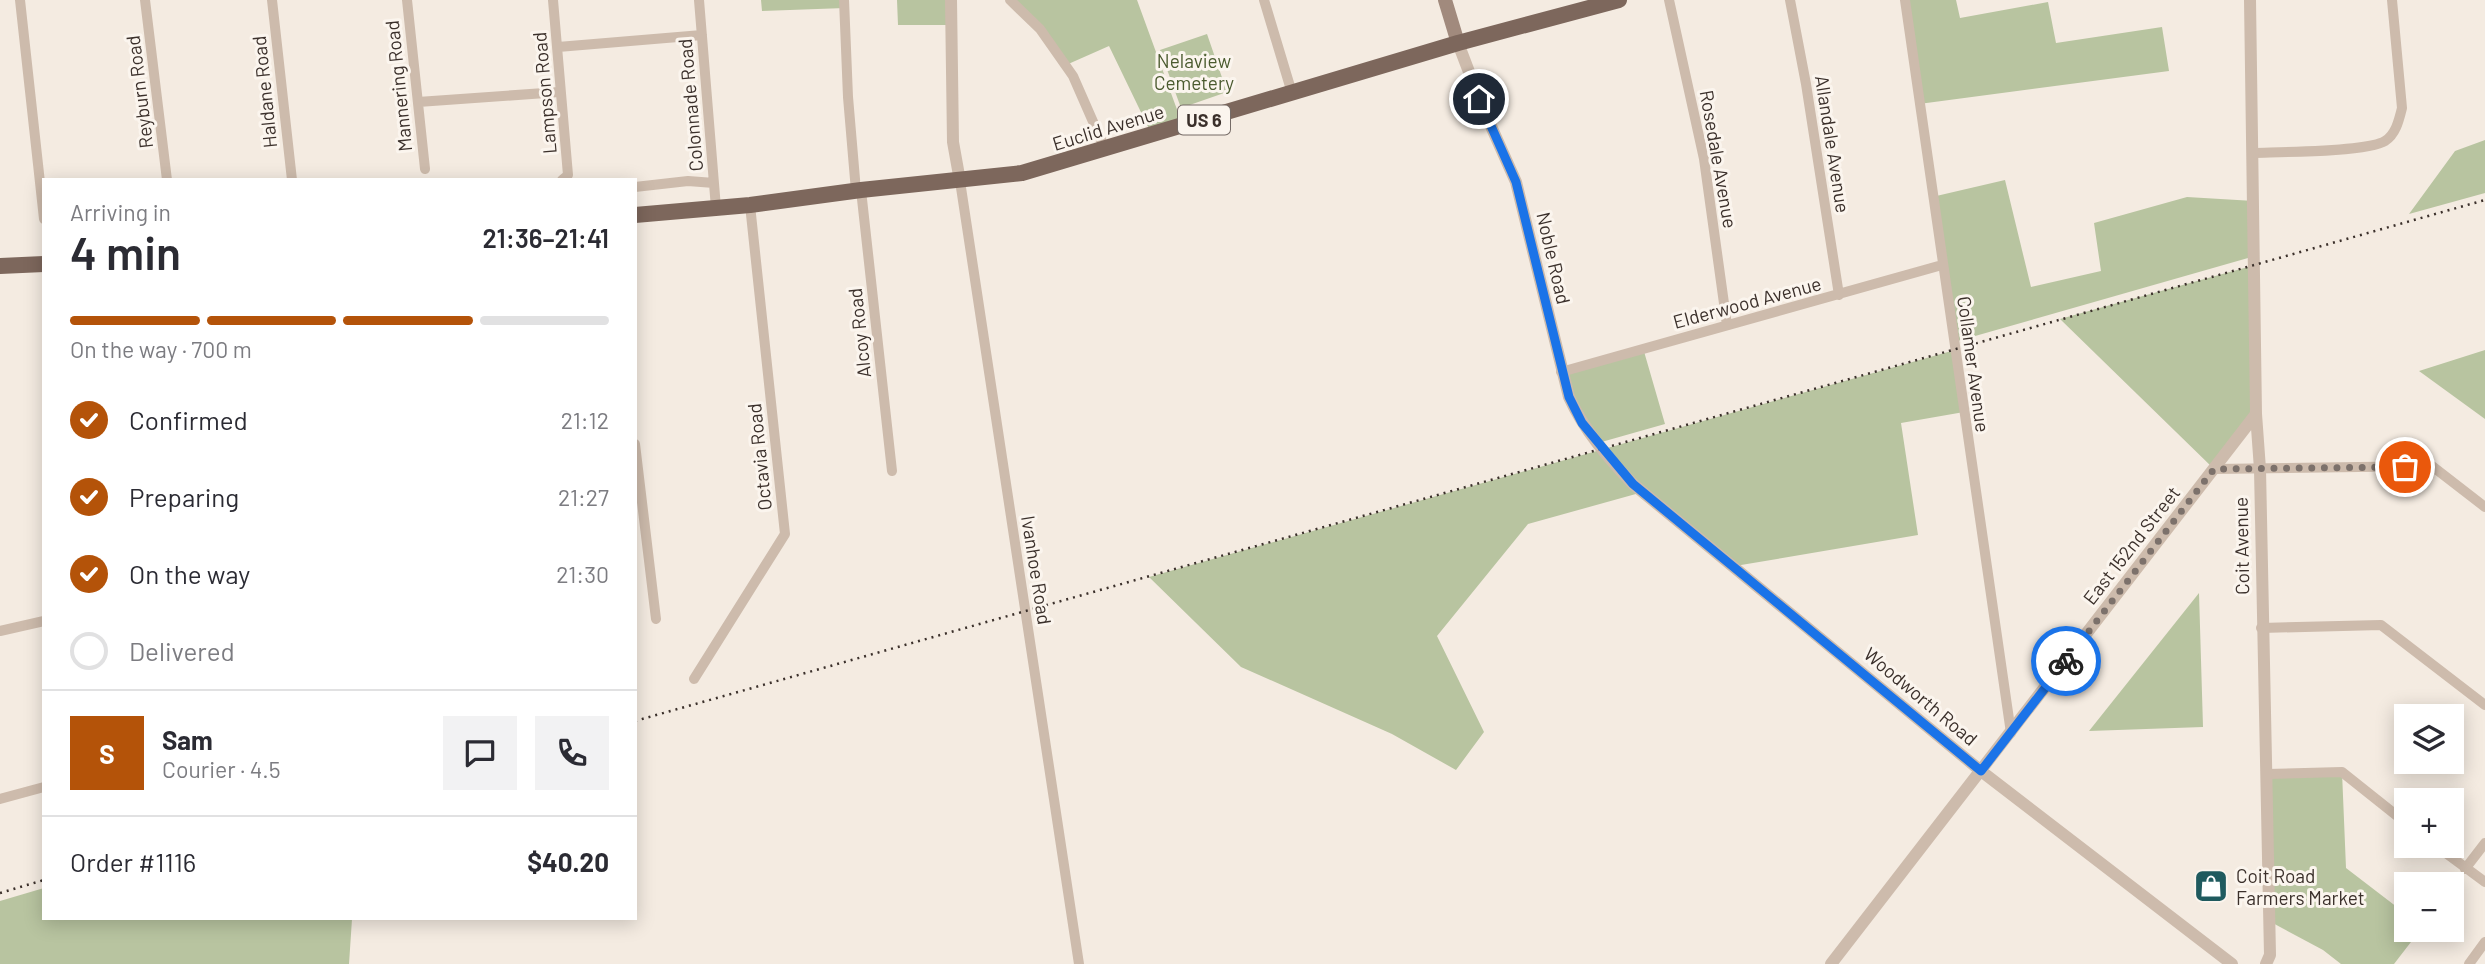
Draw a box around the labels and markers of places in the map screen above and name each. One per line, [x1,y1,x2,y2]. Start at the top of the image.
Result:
pin [1449,69,1509,129]
pin [2375,437,2435,497]
place label: Coit Road Farmers Market [2236,864,2365,909]
shop icon: Coit Road Farmers Market [2192,867,2230,905]

